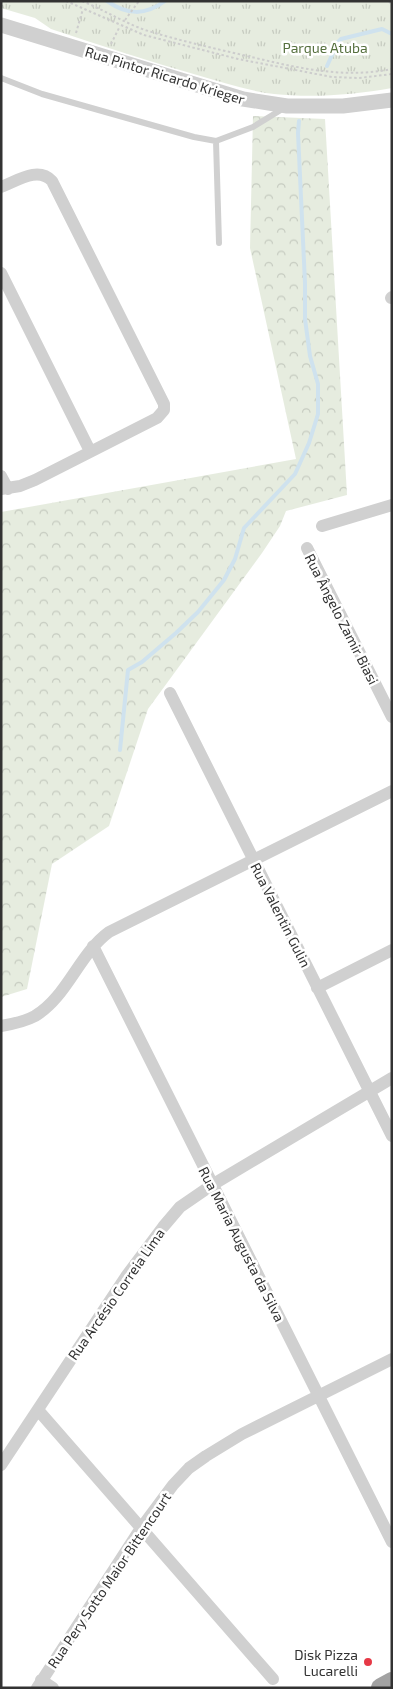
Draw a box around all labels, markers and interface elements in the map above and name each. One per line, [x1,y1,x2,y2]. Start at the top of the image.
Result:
park label: Parque Atuba [282,39,368,56]
street label: Rua Pintor Ricardo Krieger [83,43,247,108]
street label: Rua Ângelo Zamir Biasi [302,551,382,687]
street label: Rua Valentin Gulin [247,860,315,970]
street label: Rua Maria Augusta da Silva [195,1164,289,1324]
street label: Rua Arcésio Correia Lima [64,1225,168,1363]
street label: Rua Pery Sotto Maior Bittencourt [44,1489,174,1671]
place label: Disk Pizza Lucarelli [294,1646,358,1679]
marker: Disk Pizza Lucarelli [362,1656,374,1668]

